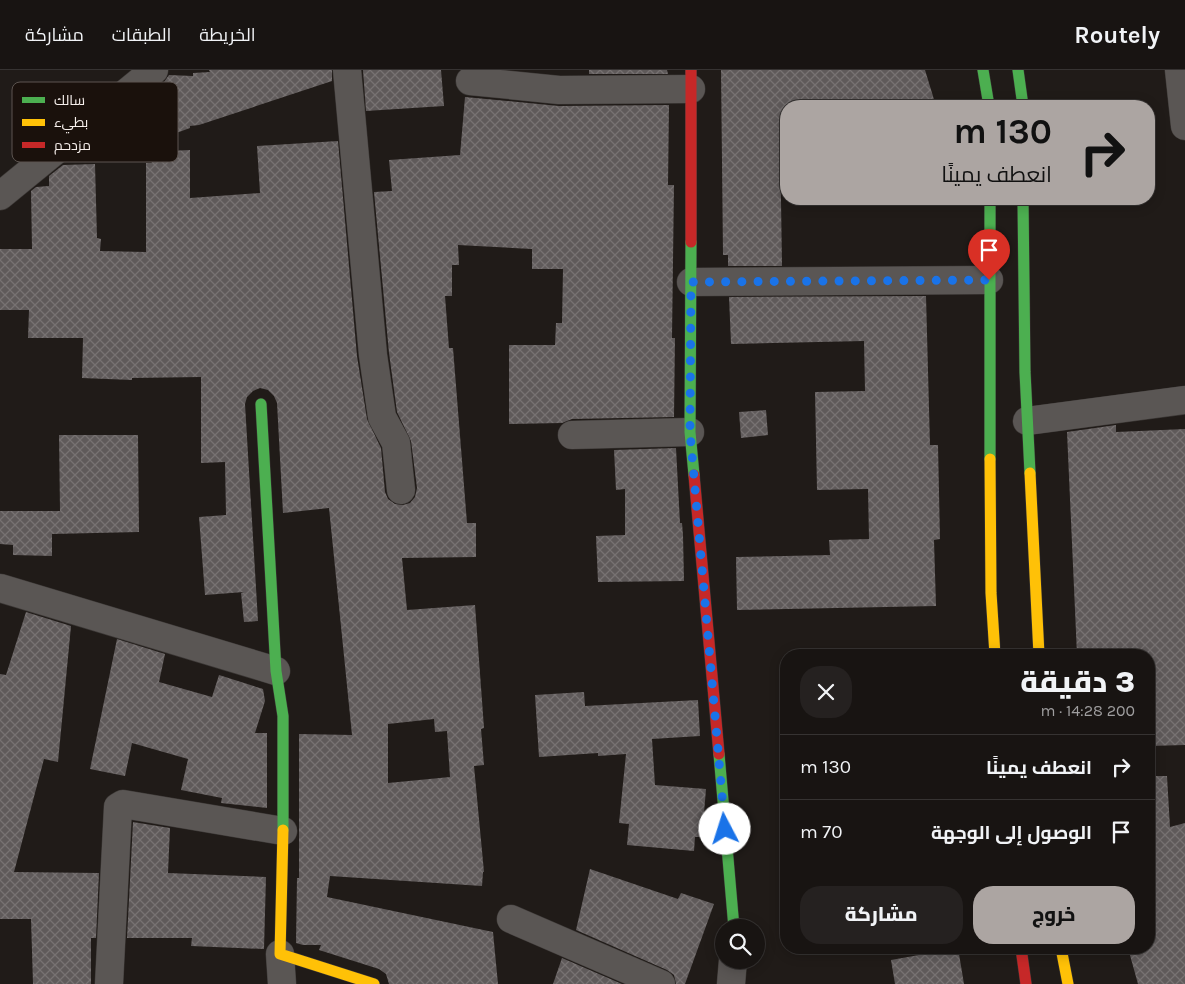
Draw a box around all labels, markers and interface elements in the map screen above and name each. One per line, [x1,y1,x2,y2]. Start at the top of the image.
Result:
text: Routely [1074,21,1160,49]
text: مشاركة [25,24,84,46]
text: الطبقات [112,24,171,46]
text: الخريطة [199,24,256,46]
legend [12,82,178,162]
text: سالك [54,92,85,109]
text: 130 m [954,111,1052,152]
text: بطيء [54,114,88,134]
icon: right [1070,120,1135,185]
text: مزدحم [54,137,91,155]
text: انعطف يمينًا [941,162,1052,188]
pin [968,229,1010,280]
icon: arrive [975,236,1003,264]
text: 3 دقيقة [1020,664,1135,700]
button: close [800,666,852,718]
text: 200 m · 14:28 [1040,701,1135,720]
icon: right [1107,753,1135,781]
text: 130 m [800,756,851,778]
text: انعطف يمينًا [986,757,1092,779]
position arrow [698,802,750,854]
icon: arrive [1107,818,1135,846]
text: 70 m [800,821,843,843]
text: الوصول إلى الوجهة [931,822,1092,844]
button: مشاركة [800,886,963,944]
button: خروج [973,886,1135,944]
map controls [715,919,765,969]
button: search [715,919,765,969]

